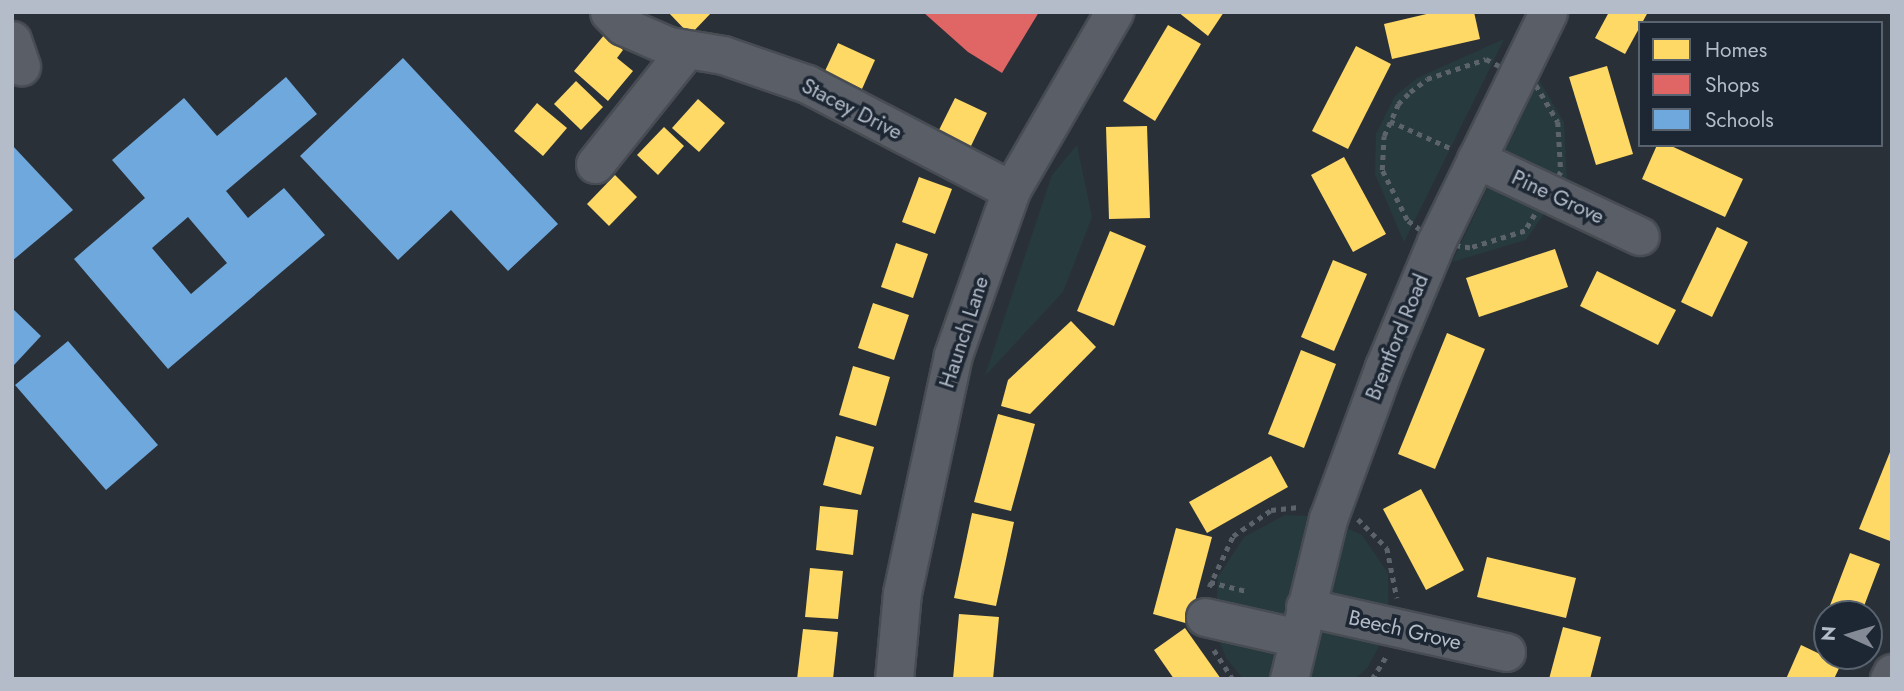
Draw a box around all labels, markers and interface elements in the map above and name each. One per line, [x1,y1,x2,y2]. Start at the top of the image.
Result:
legend [1638,21,1883,147]
text: Homes [1705,35,1767,65]
text: Shops [1705,70,1759,100]
street label: Stacey Drive [798,73,906,145]
text: Schools [1705,105,1774,135]
street label: Pine Grove [1508,165,1608,229]
street label: Brentford Road [1360,270,1434,404]
street label: Haunch Lane [934,273,994,391]
north arrow [1813,600,1883,670]
street label: Beech Grove [1346,605,1464,655]
text: N [1815,625,1843,642]

